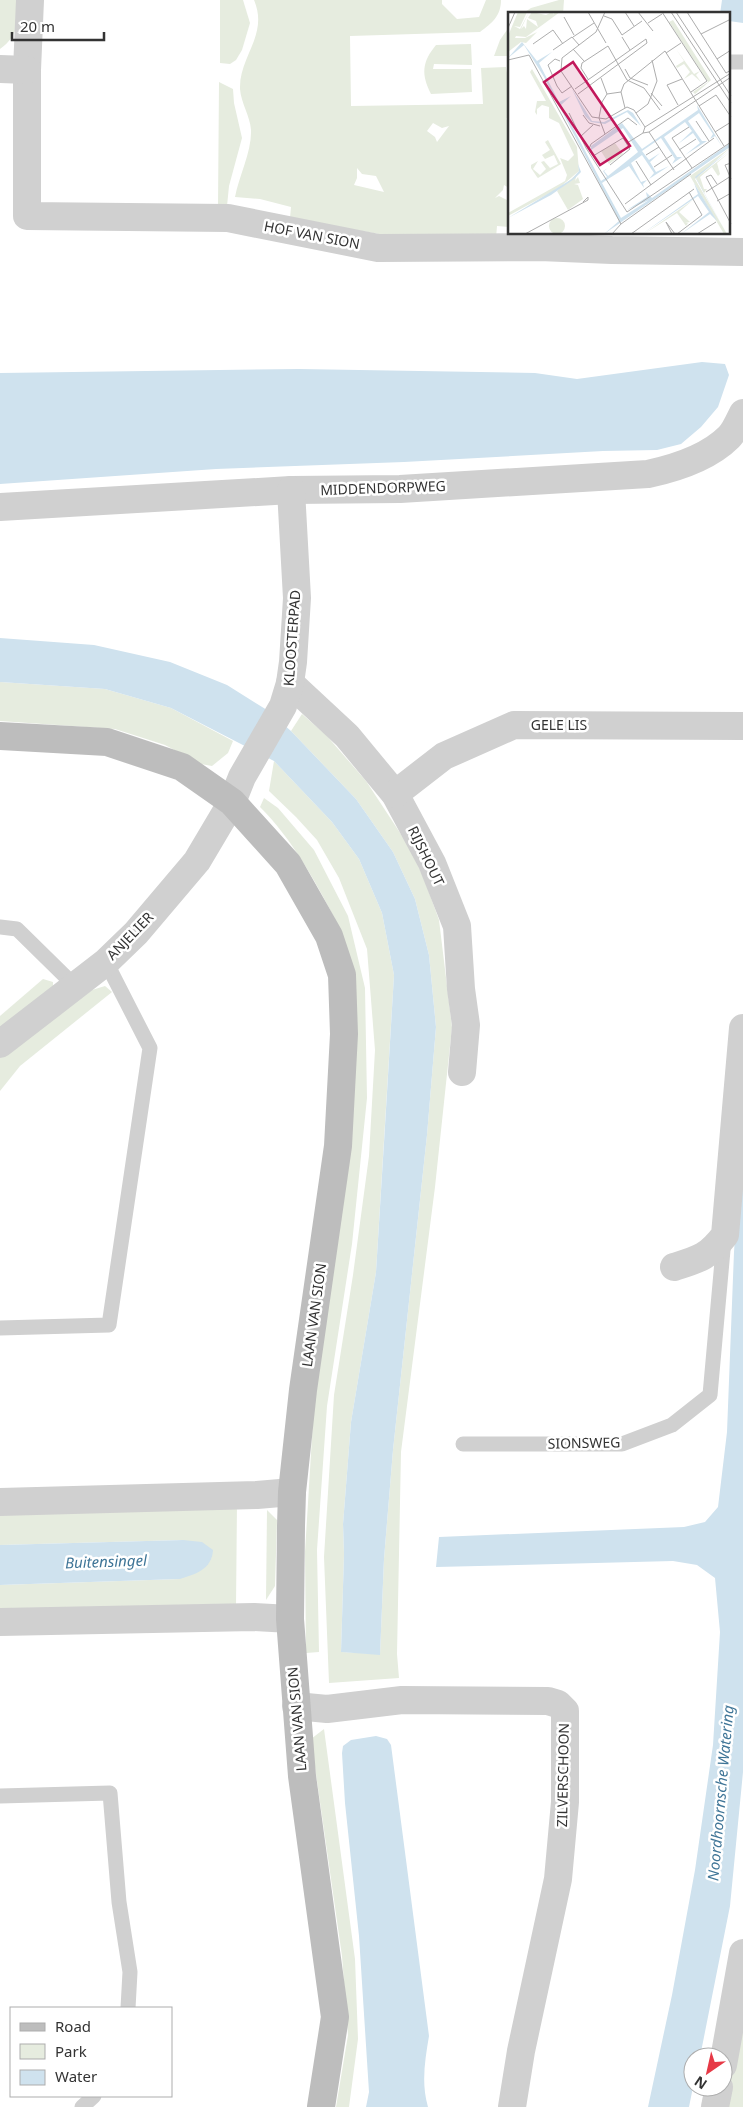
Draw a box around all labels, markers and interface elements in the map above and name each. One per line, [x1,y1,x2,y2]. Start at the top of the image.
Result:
scale bar [12,10,105,42]
inset map [508,12,730,235]
text: 20 m [20,16,55,36]
street label: HOF VAN SION [263,216,362,253]
street label: MIDDENDORPWEG [320,476,446,499]
street label: KLOOSTERPAD [279,589,304,687]
street label: GELE LIS [531,715,588,734]
street label: RIJSHOUT [404,823,449,889]
street label: ANJELIER [102,907,157,964]
street label: LAAN VAN SION [297,1262,330,1368]
street label: SIONSWEG [547,1432,621,1453]
water label: Buitensingel [65,1550,148,1572]
street label: LAAN VAN SION [282,1666,311,1772]
water label: Noordhoornsche Watering [702,1704,738,1882]
street label: ZILVERSCHOON [552,1723,573,1827]
legend [10,2007,172,2097]
text: Road [55,2016,91,2036]
text: Park [55,2041,87,2061]
north arrow [683,2047,733,2097]
text: Water [55,2066,97,2086]
text: N [690,2072,710,2094]

